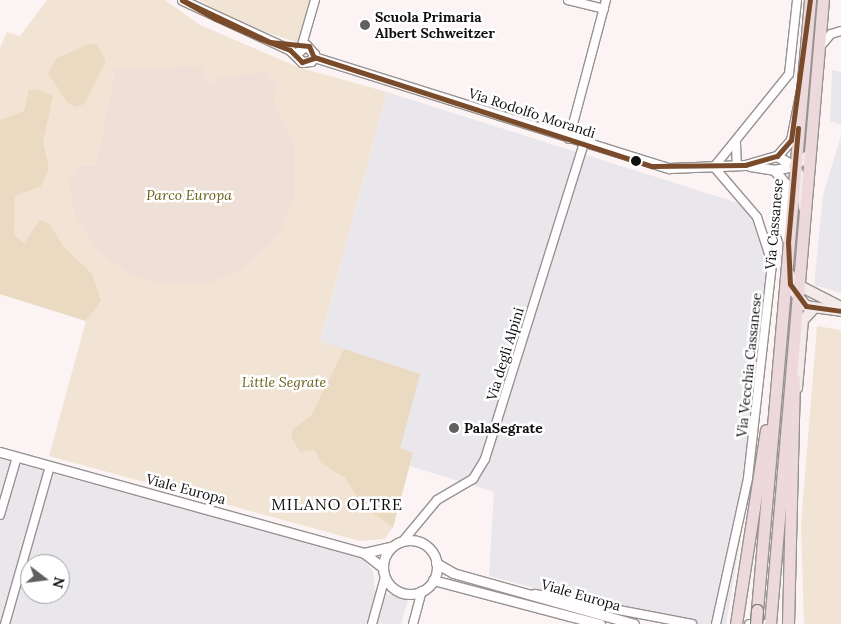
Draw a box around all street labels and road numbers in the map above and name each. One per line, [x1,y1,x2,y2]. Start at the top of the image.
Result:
street label: Via Rodolfo Morandi [466,85,598,141]
street label: Via Cassanese [762,178,786,270]
street label: Via Vecchia Cassanese [733,292,765,438]
street label: Via degli Alpini [483,305,527,403]
street label: Viale Europa [144,470,228,508]
street label: Viale Europa [539,576,623,614]

